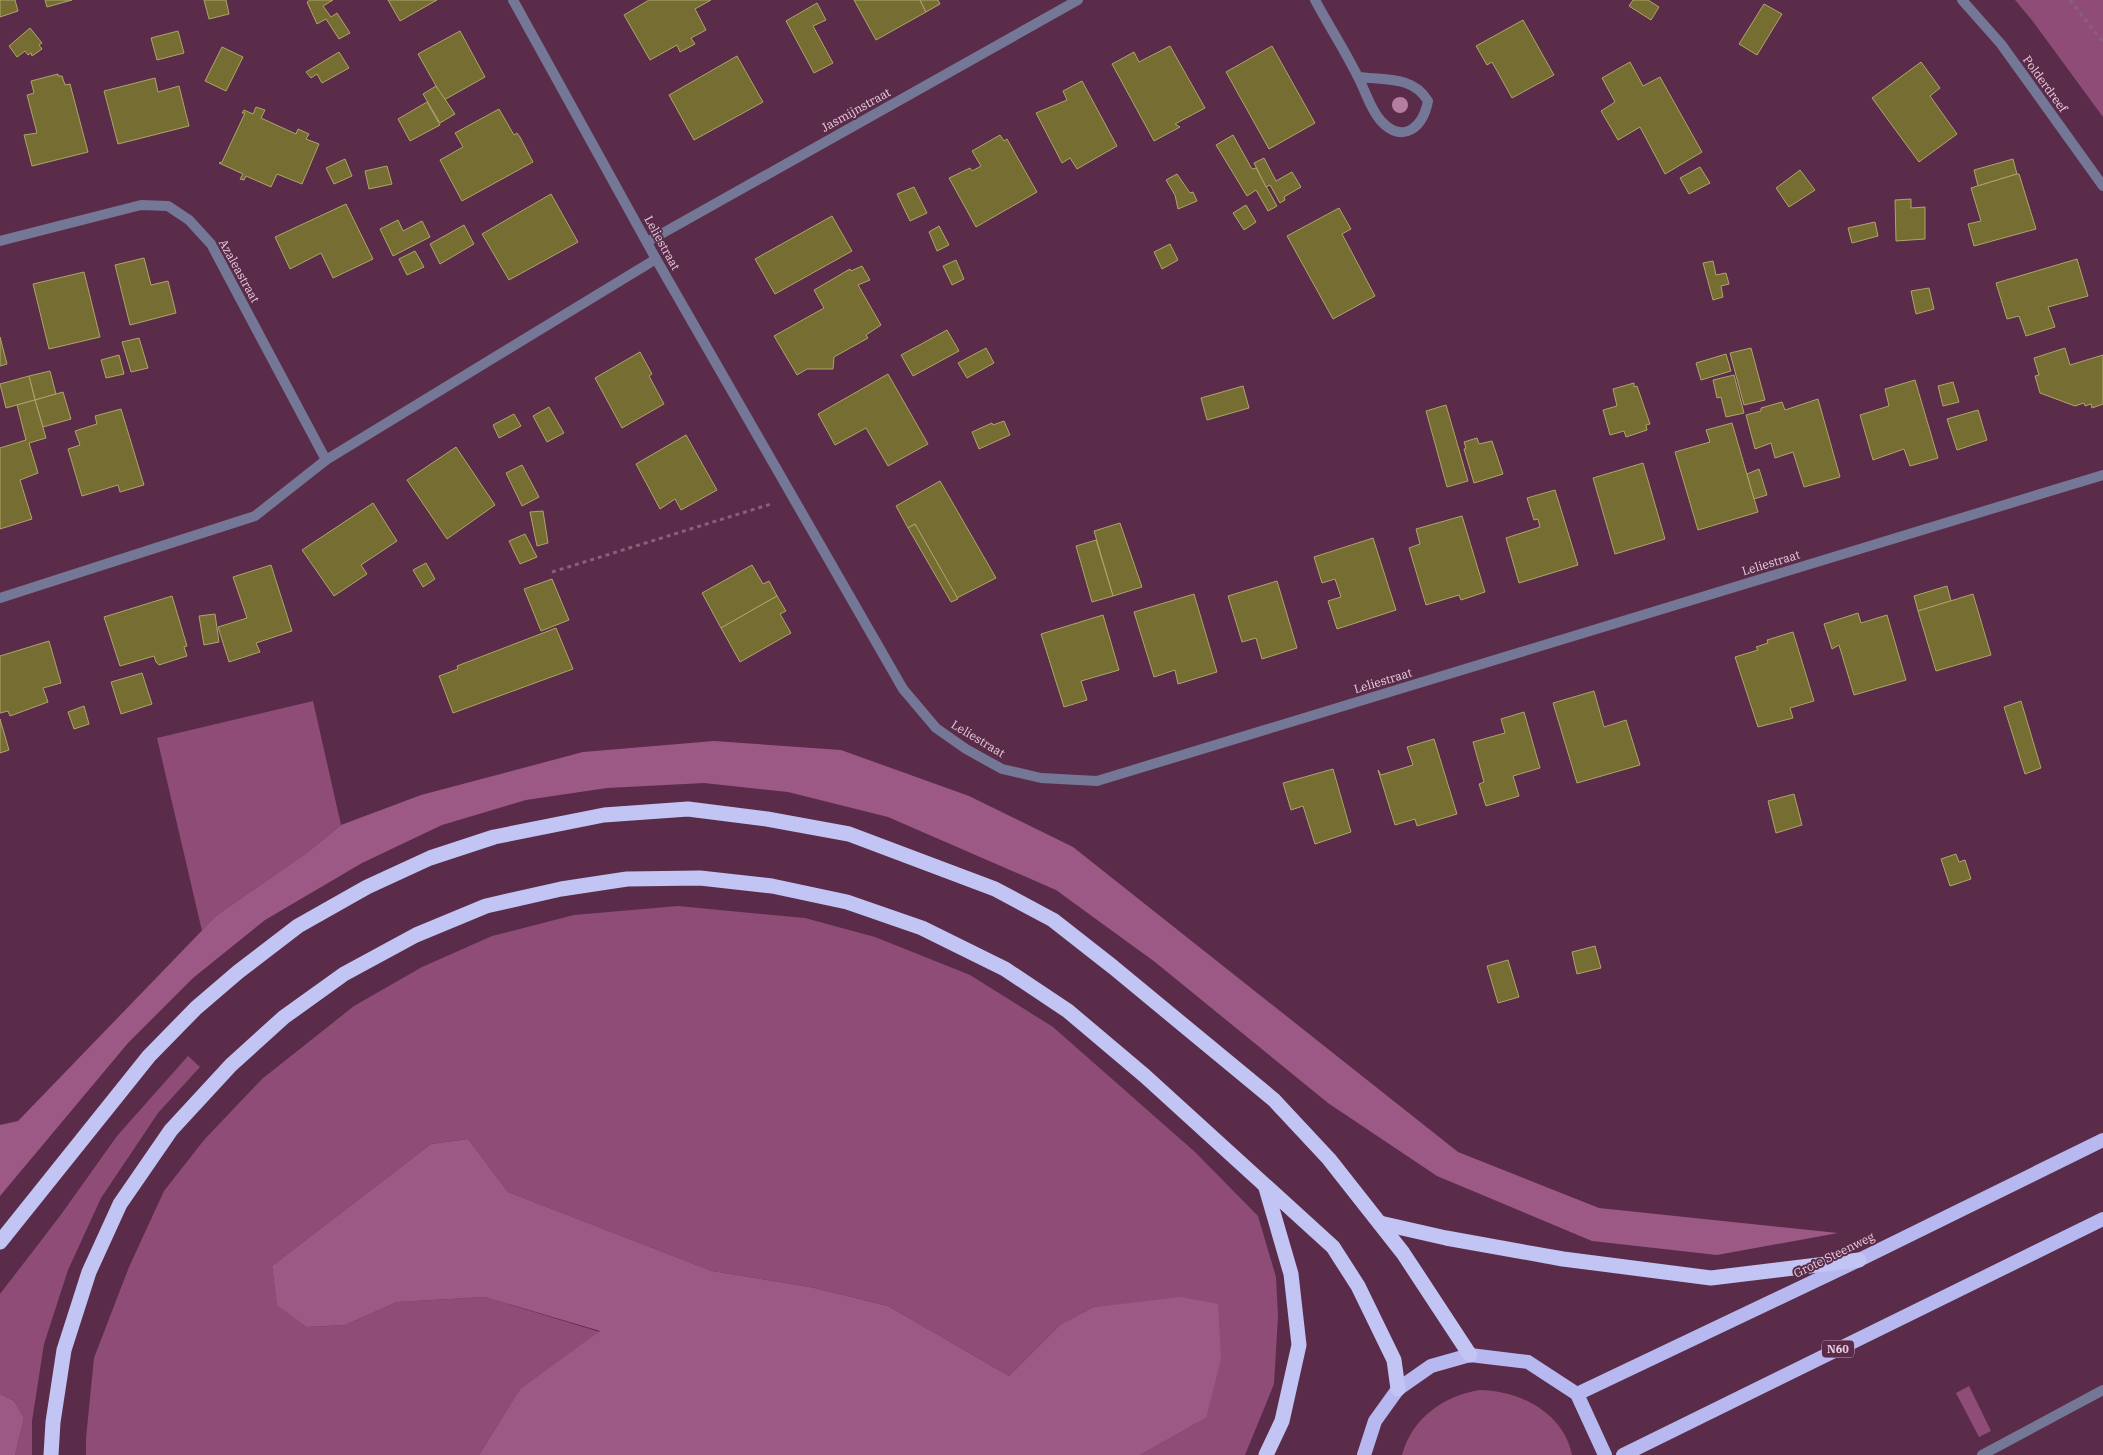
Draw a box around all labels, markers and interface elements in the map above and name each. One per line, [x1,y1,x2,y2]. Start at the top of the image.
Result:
street label: Polderdreef [2020,52,2071,116]
street label: Jasmijnstraat [818,84,893,135]
street label: Leliestraat [641,213,684,273]
street label: Azaleastraat [216,236,263,305]
street label: Leliestraat [1740,547,1802,578]
street label: Leliestraat [1352,665,1414,696]
street label: Leliestraat [949,717,1008,760]
street label: Grote Steenweg [1791,1228,1877,1281]
road number: N60 [1822,1340,1854,1358]

